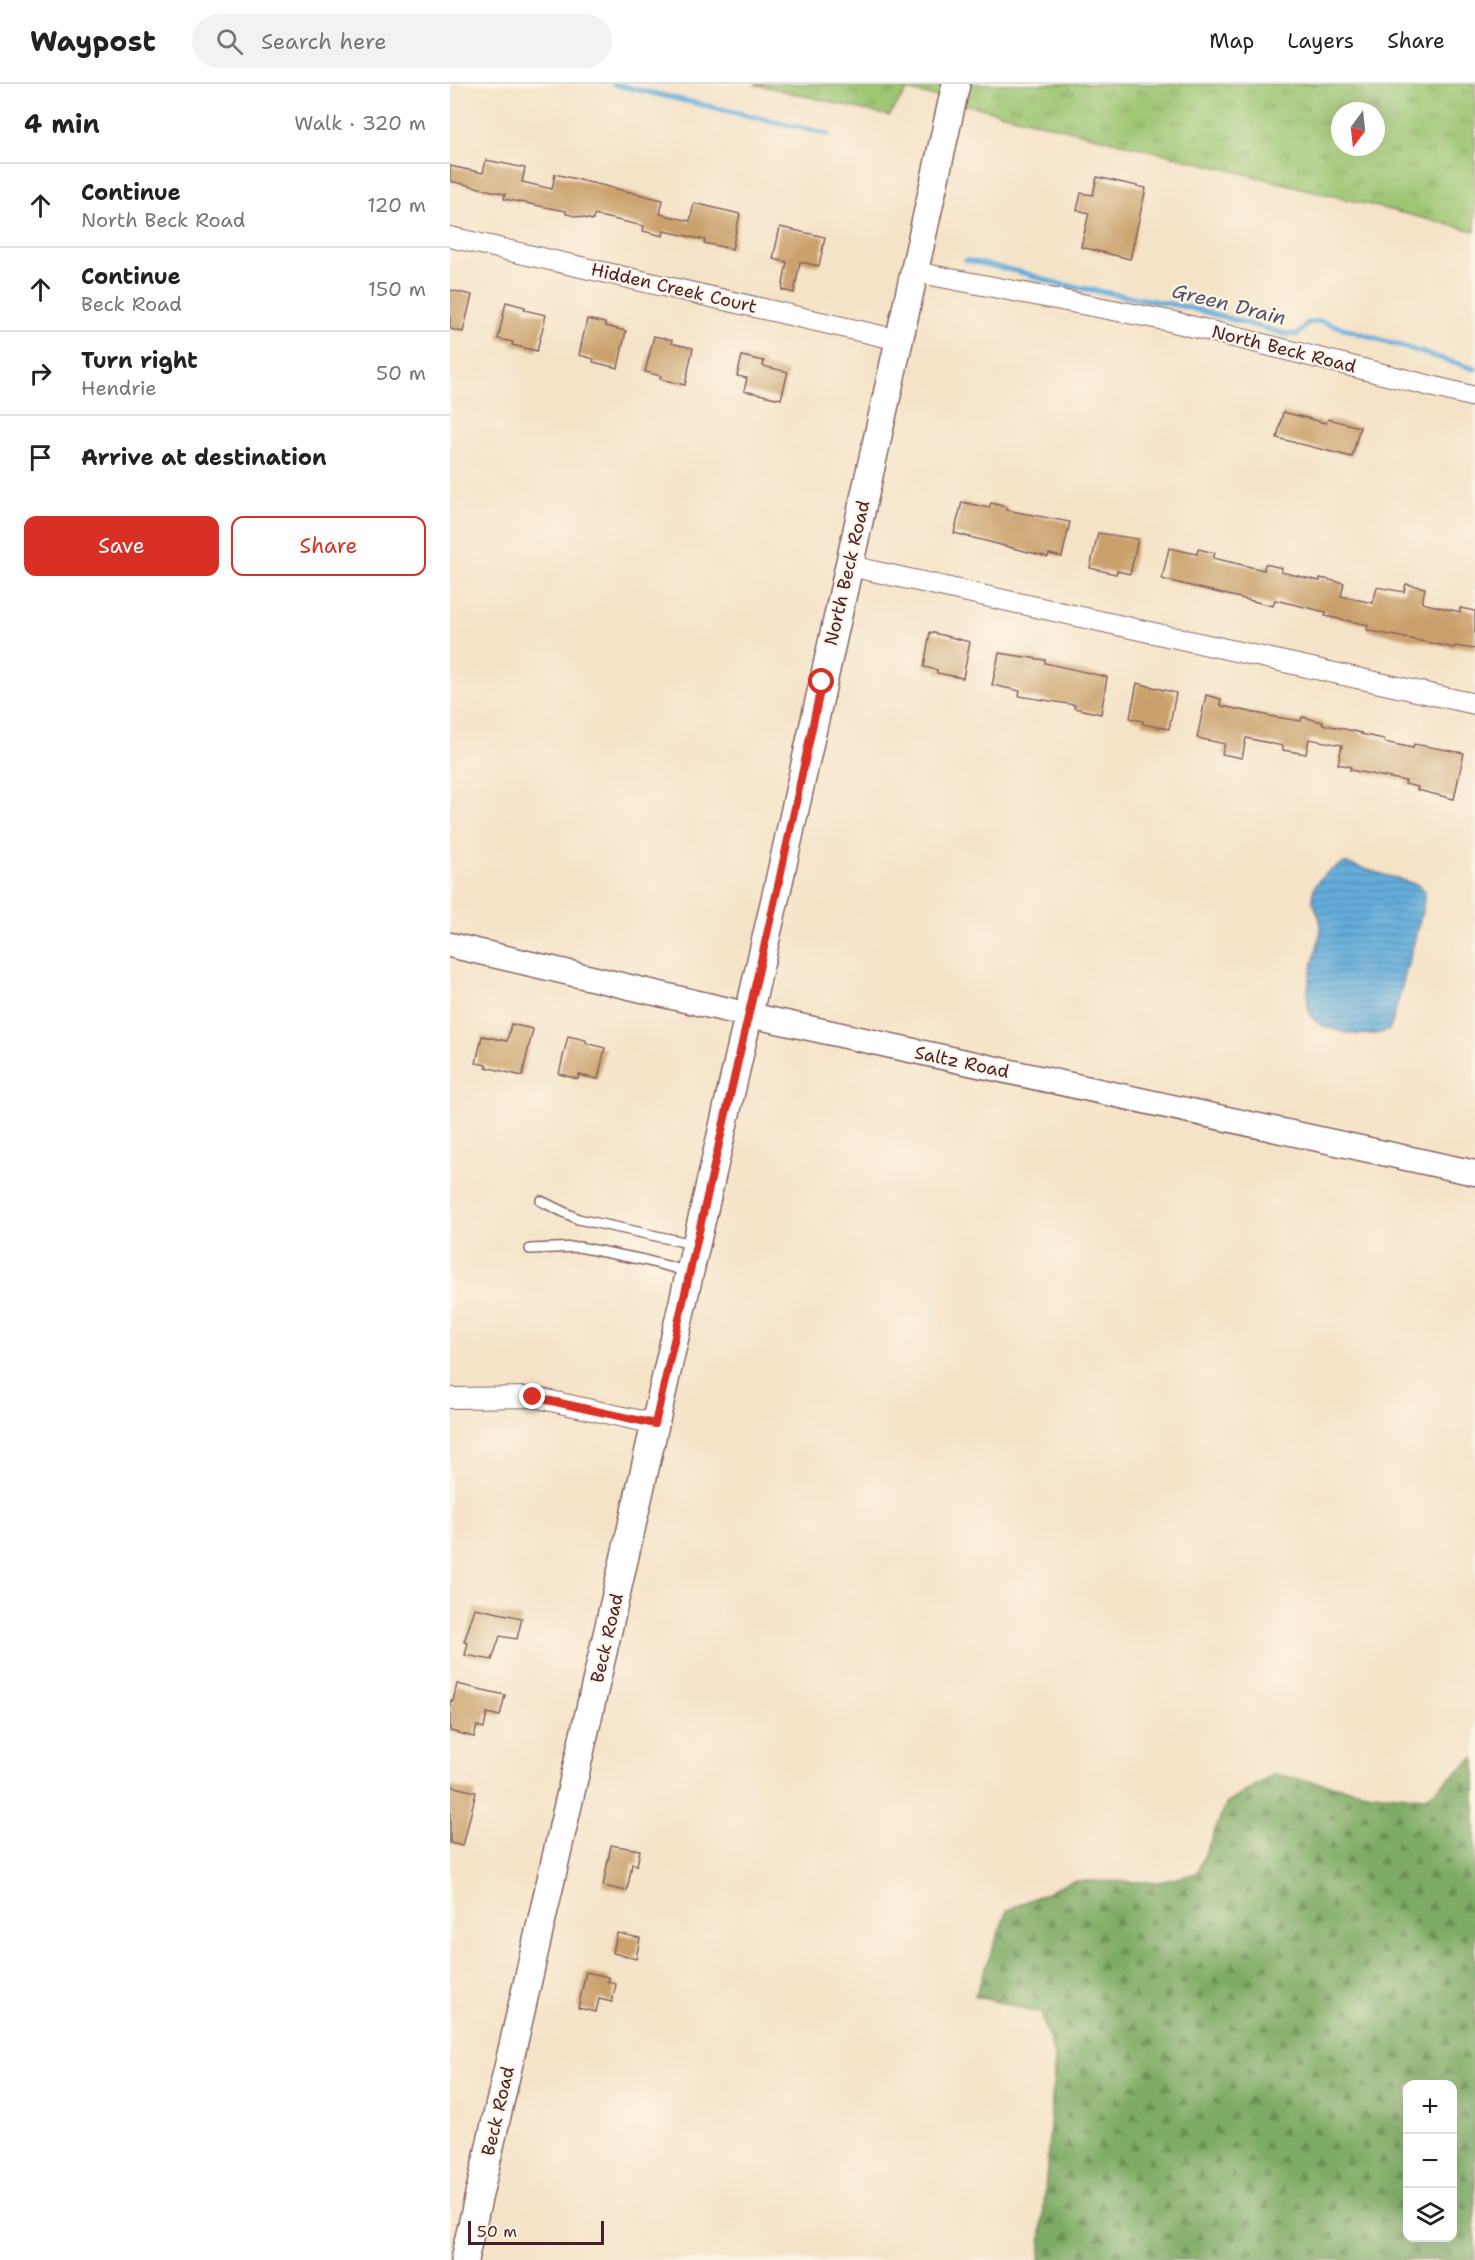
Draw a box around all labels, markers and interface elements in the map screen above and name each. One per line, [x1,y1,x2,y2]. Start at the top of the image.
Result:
search box [192,14,612,68]
text: Waypost [30,22,156,60]
icon: search [213,25,246,58]
text: Search here [261,27,387,56]
text: Map [1209,27,1254,55]
text: Layers [1287,27,1354,55]
text: Share [1387,27,1445,55]
north arrow [1331,102,1385,156]
text: 4 min [24,106,100,141]
text: Walk · 320 m [294,110,426,136]
text: Continue [81,178,181,207]
icon: ahead [24,189,57,222]
text: 120 m [367,192,426,218]
text: North Beck Road [81,207,246,233]
street label: Hidden Creek Court [589,257,759,319]
text: Continue [81,262,181,291]
icon: ahead [24,273,57,306]
text: 150 m [368,276,426,302]
water label: Green Drain [1169,277,1289,331]
text: Beck Road [81,291,182,317]
street label: North Beck Road [1209,319,1359,379]
text: Turn right [81,346,198,375]
icon: right [24,357,57,390]
text: 50 m [376,360,426,386]
text: Hendrie [81,375,157,401]
icon: arrive [24,441,57,474]
text: Arrive at destination [81,443,327,472]
street label: North Beck Road [819,498,875,648]
button: Save [24,516,219,576]
button: Share [231,516,426,576]
route start [808,668,834,694]
street label: Saltz Road [913,1040,1011,1084]
route end [519,1383,545,1409]
street label: Beck Road [585,1591,629,1685]
street label: Beck Road [476,2064,520,2158]
map controls [1403,2080,1457,2242]
button: + [1403,2080,1457,2134]
button: − [1403,2134,1457,2188]
button: layers [1403,2188,1457,2242]
scale bar [468,2218,604,2246]
text: 50 m [477,2221,517,2242]

